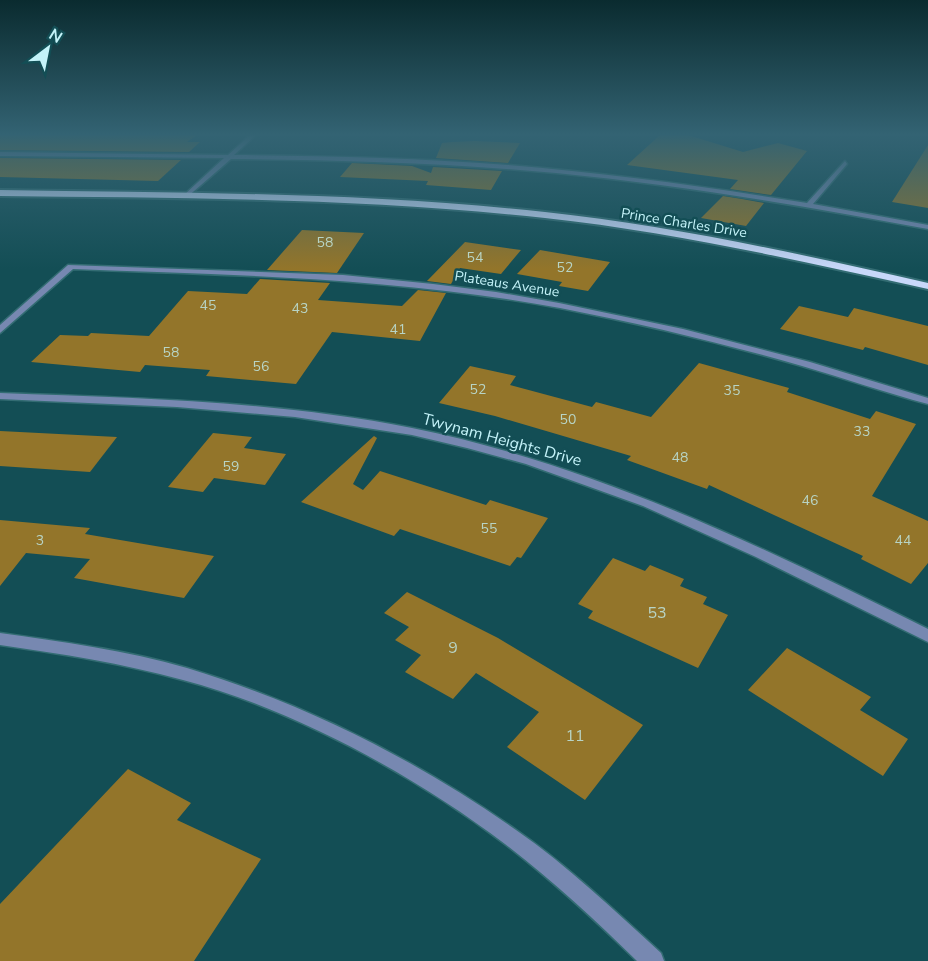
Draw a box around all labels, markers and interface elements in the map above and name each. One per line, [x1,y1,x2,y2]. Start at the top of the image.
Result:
north arrow [18,18,78,78]
text: N [45,24,66,49]
street label: Prince Charles Drive [620,204,748,242]
house number: 58 [317,233,333,252]
house number: 54 [467,248,483,267]
house number: 52 [557,258,573,277]
street label: Plateaus Avenue [453,266,561,302]
house number: 45 [200,296,216,315]
house number: 43 [292,299,308,318]
house number: 41 [390,320,406,339]
house number: 58 [163,343,179,362]
house number: 56 [253,357,269,376]
house number: 52 [470,380,486,399]
house number: 35 [724,381,740,400]
street label: Twynam Heights Drive [420,408,584,472]
house number: 50 [560,410,576,429]
house number: 33 [854,422,870,441]
house number: 48 [672,448,688,467]
house number: 59 [223,457,239,476]
house number: 46 [802,491,818,510]
house number: 55 [481,519,497,538]
house number: 3 [36,531,44,550]
house number: 44 [895,531,911,550]
house number: 53 [647,602,667,624]
house number: 9 [448,637,458,659]
house number: 11 [565,725,585,747]

